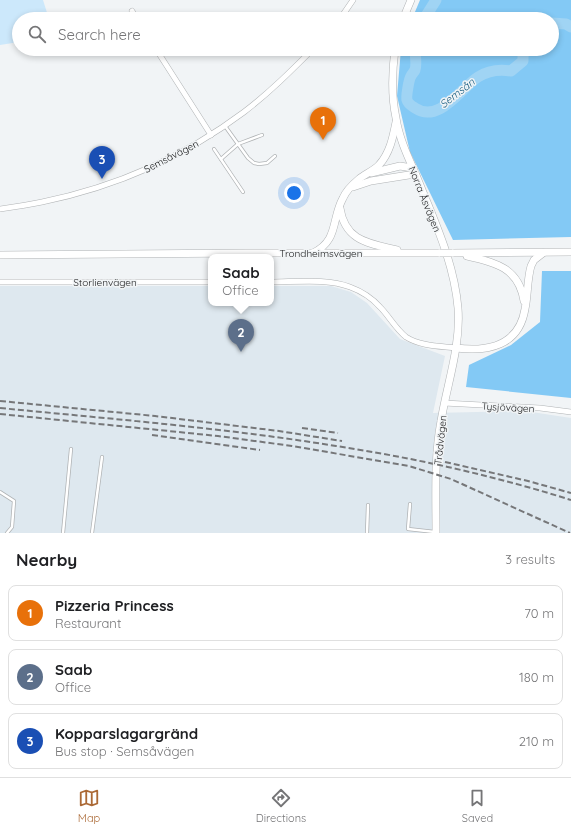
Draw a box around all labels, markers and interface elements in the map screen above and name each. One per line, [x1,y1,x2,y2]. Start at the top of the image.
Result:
search box [12,12,559,56]
icon: search [26,23,48,45]
text: Search here [58,25,141,44]
water label: Semsån [437,75,478,111]
pin: 1 [310,107,336,140]
street label: Semsåvägen [142,137,201,176]
pin: 3 [89,146,115,179]
street label: Norra Åsvägen [405,164,444,234]
your location [284,183,304,203]
street label: Trondheimsvägen [279,247,363,260]
popup [208,254,274,306]
text: Saab [222,263,260,282]
street label: Storlienvägen [73,276,137,289]
text: Office [222,282,258,298]
pin: 2 [228,319,254,352]
street label: Tysjövägen [481,400,535,415]
street label: Trådvägen [431,414,450,466]
text: Nearby [16,549,77,570]
text: 3 results [505,551,555,567]
text: Pizzeria Princess [55,596,174,615]
text: 1 [27,605,33,621]
text: 70 m [524,605,554,621]
text: Restaurant [55,615,121,631]
text: Saab [55,660,92,679]
text: 2 [26,669,34,685]
text: 180 m [519,669,554,685]
text: Office [55,679,91,695]
text: Kopparslagargränd [55,724,198,743]
text: 3 [27,733,33,749]
text: 210 m [519,733,554,749]
text: Bus stop · Semsåvägen [55,743,194,759]
tab: Map [78,787,100,825]
tab: Directions [256,787,306,825]
tab: Saved [462,787,493,825]

